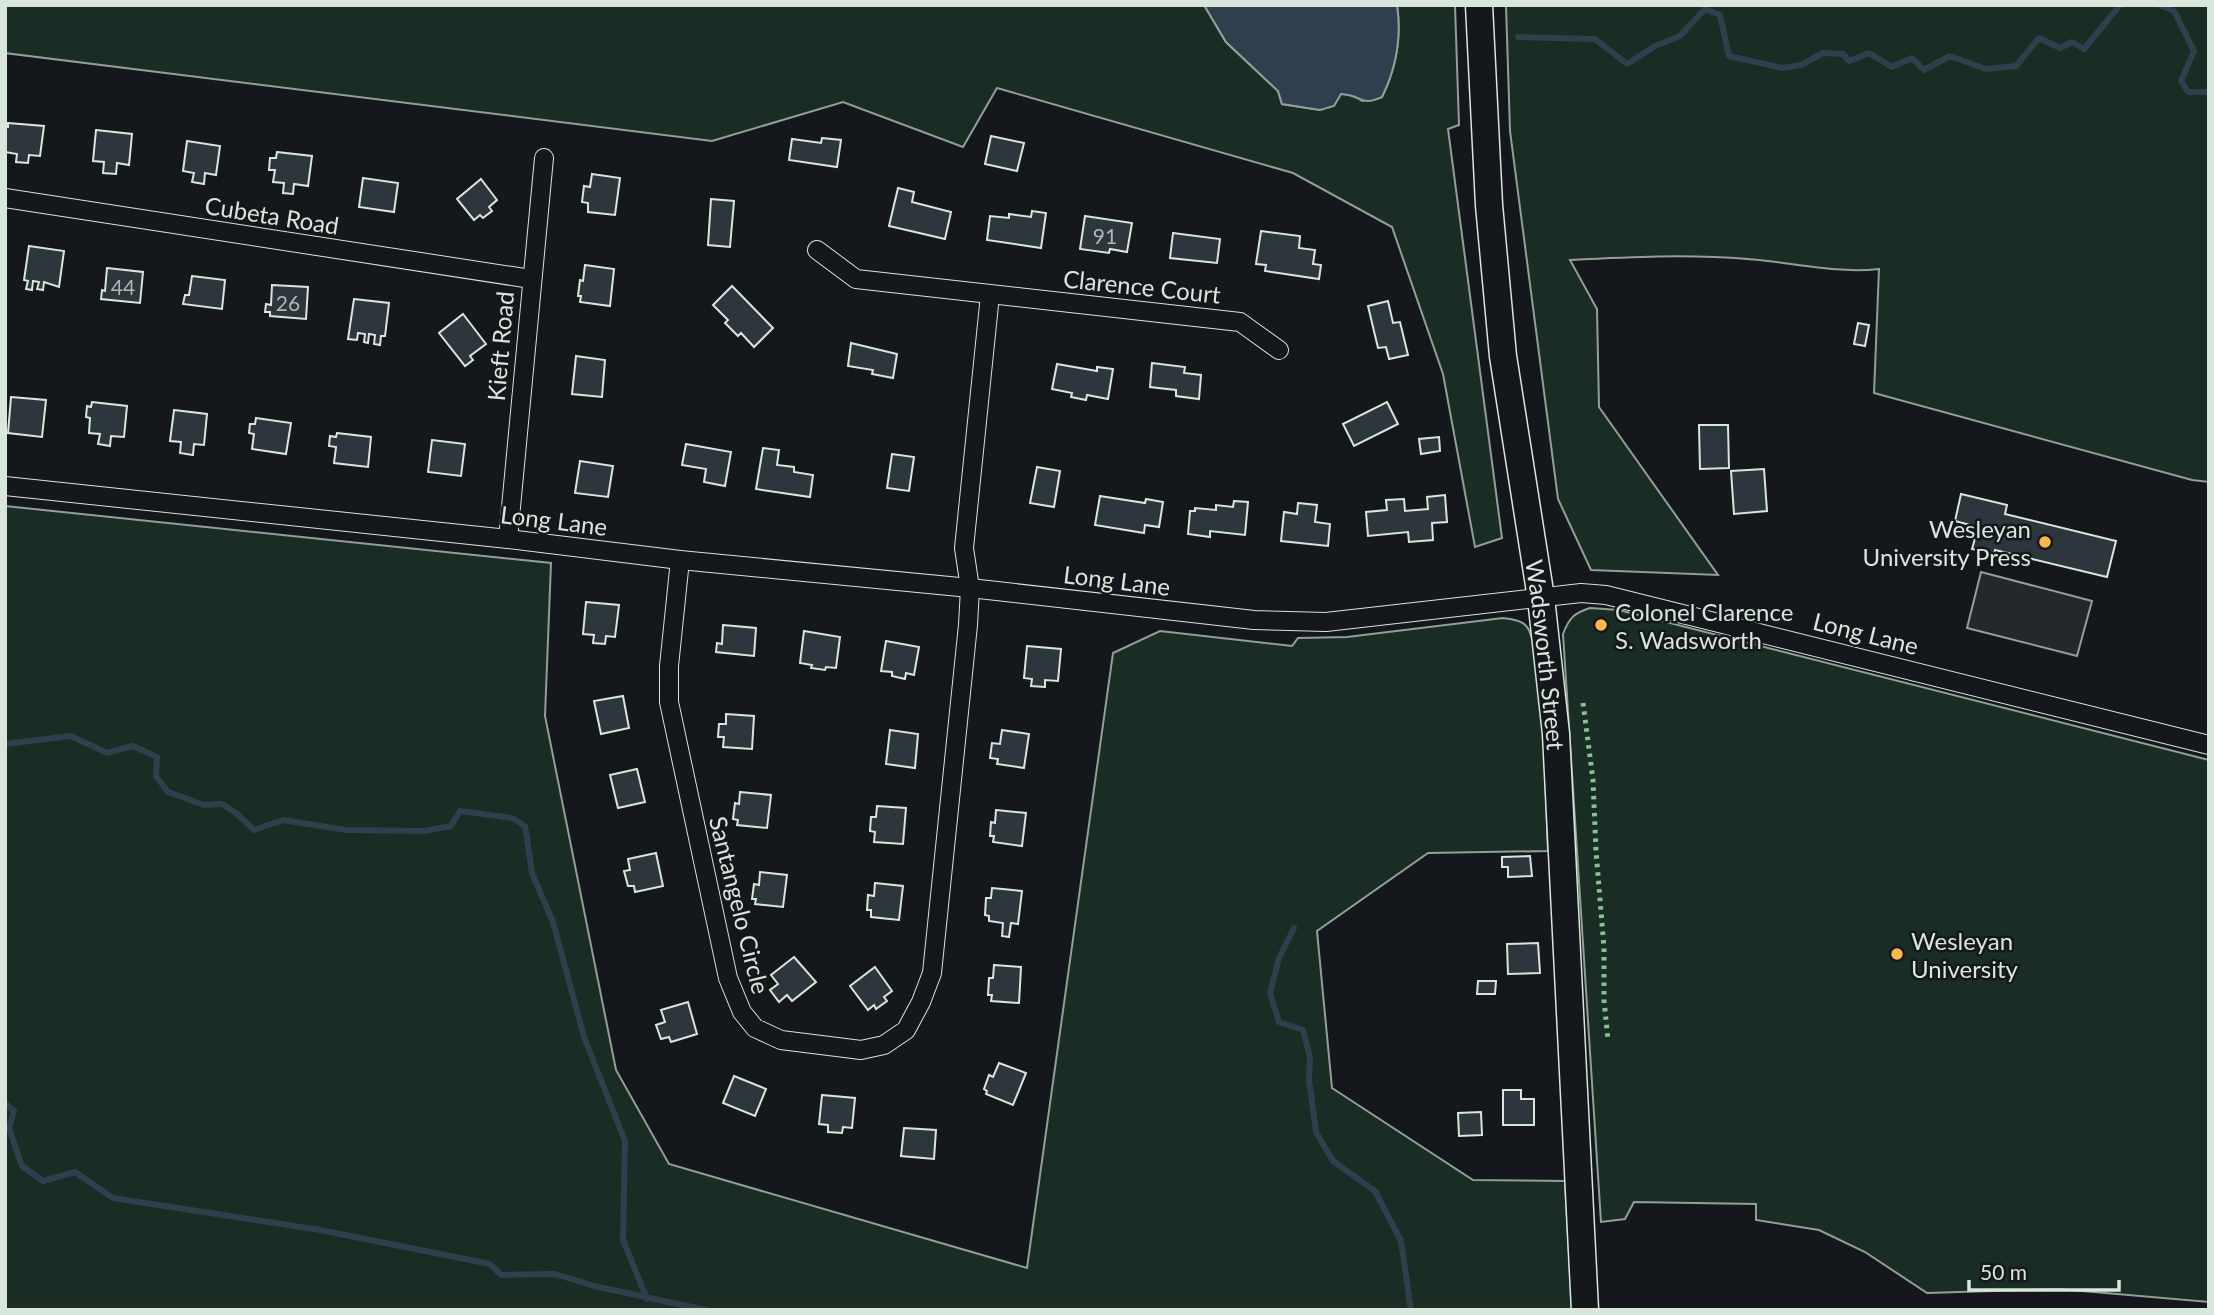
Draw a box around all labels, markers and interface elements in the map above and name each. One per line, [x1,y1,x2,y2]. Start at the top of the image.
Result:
street label: Cubeta Road [203,190,341,240]
house number: 91 [1093,223,1117,248]
street label: Clarence Court [1062,263,1223,309]
house number: 44 [111,274,135,299]
house number: 26 [276,290,300,315]
street label: Kieft Road [481,290,519,402]
street label: Long Lane [499,499,609,541]
place label: Wesleyan University Press [1863,514,2031,571]
marker: Wesleyan University Press [2037,534,2053,550]
street label: Wadsworth Street [1521,557,1571,751]
street label: Long Lane [1062,559,1172,601]
place label: Colonel Clarence S. Wadsworth [1615,597,1793,654]
street label: Long Lane [1810,606,1922,660]
marker: Colonel Clarence S. Wadsworth [1593,617,1609,633]
street label: Santangelo Circle [704,813,776,997]
place label: Wesleyan University [1911,926,2019,983]
marker: Wesleyan University [1889,946,1905,962]
scale bar [1969,1248,2120,1292]
text: 50 m [1980,1259,2027,1284]

